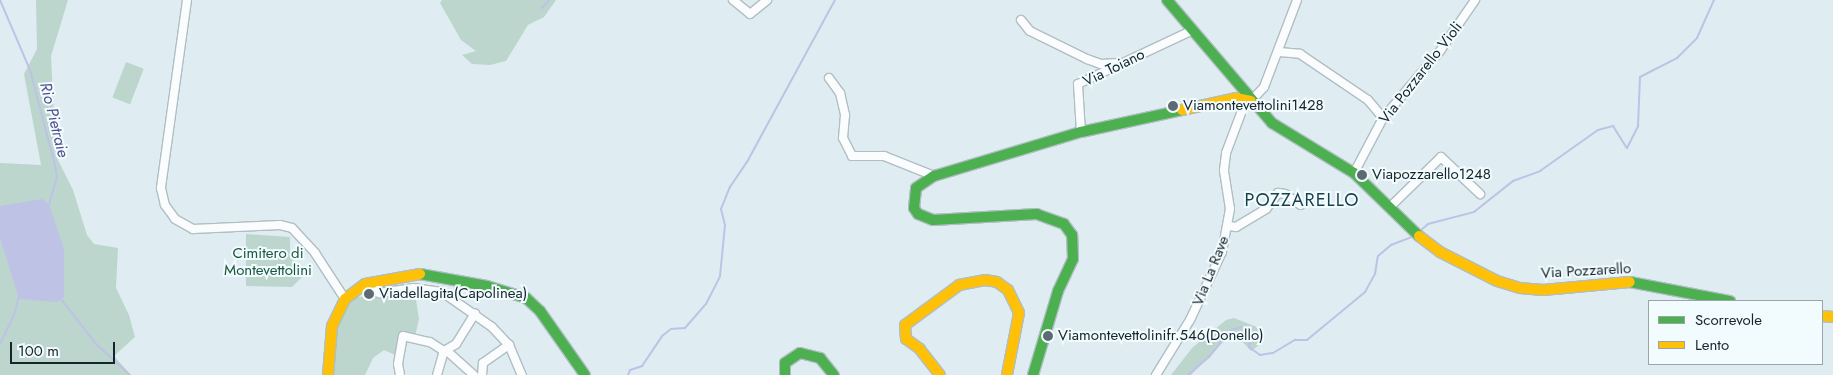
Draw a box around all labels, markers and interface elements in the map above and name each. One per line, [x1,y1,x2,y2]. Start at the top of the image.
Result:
street label: Via Pozzarello Violi [1376,18,1466,128]
street label: Via Toiano [1080,45,1148,91]
water label: Rio Pietraie [35,81,73,159]
place label: Viamontevettolini1428 [1183,97,1324,115]
marker: Viamontevettolini1428 [1167,100,1179,112]
place label: Viapozzarello1248 [1372,166,1491,184]
marker: Viapozzarello1248 [1356,169,1368,181]
district label: POZZARELLO [1243,189,1361,211]
street label: Via La Rave [1189,233,1233,309]
park label: Cimitero di Montevettolini [224,244,312,279]
street label: Via Pozzarello [1540,260,1632,282]
place label: Viadellagita(Capolinea) [379,285,527,303]
marker: Viadellagita(Capolinea) [363,288,375,300]
legend [1648,300,1823,365]
text: Scorrevole [1695,309,1762,331]
place label: Viamontevettolinifr.546(Donello) [1058,327,1264,345]
marker: Viamontevettolinifr.546(Donello) [1042,330,1054,342]
scale bar [12,332,118,364]
text: Lento [1695,334,1729,356]
text: 100 m [18,340,59,362]

